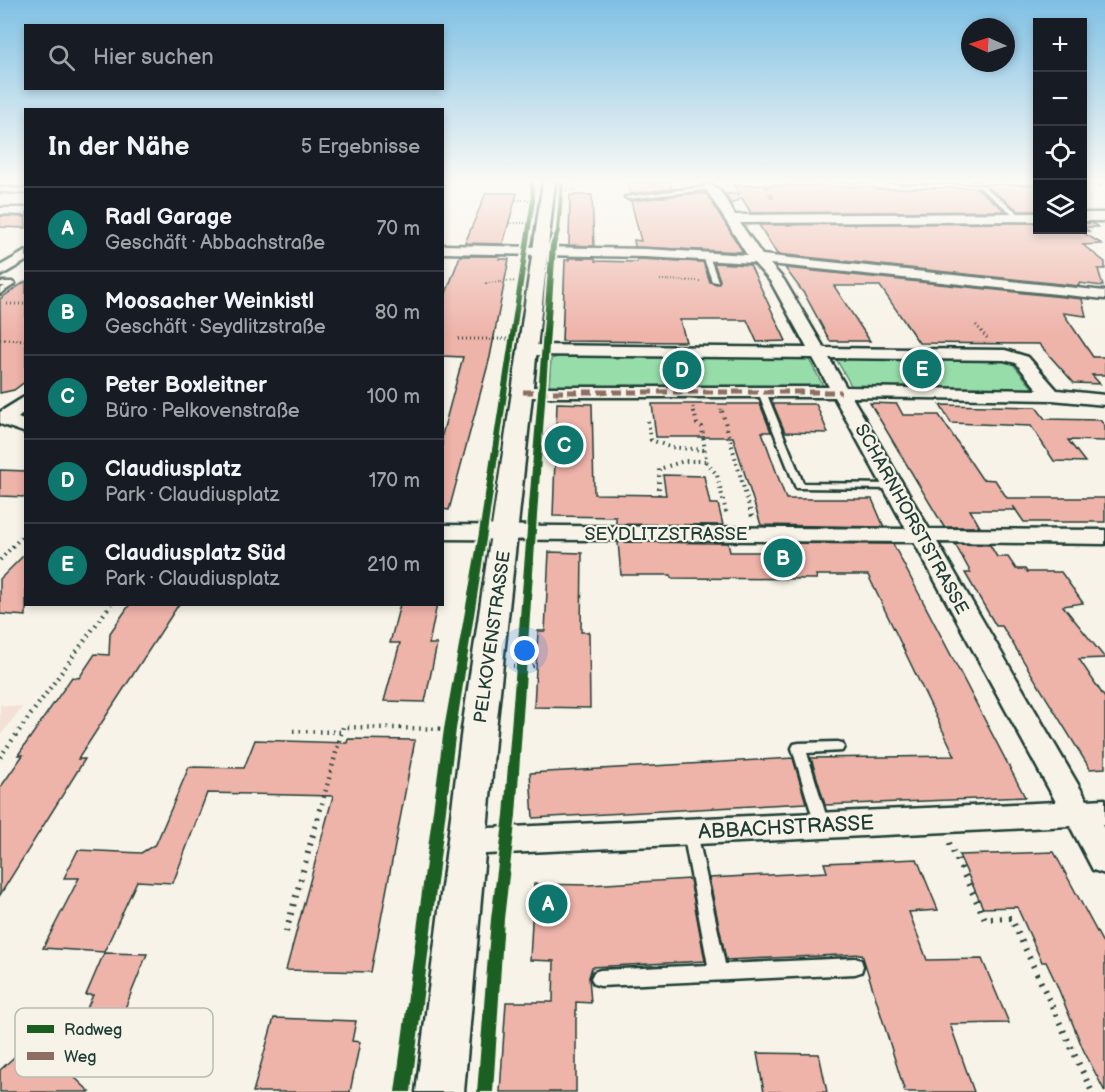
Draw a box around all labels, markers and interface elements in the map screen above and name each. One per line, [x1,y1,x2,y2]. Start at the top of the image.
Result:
north arrow [961,18,1015,72]
map controls [1033,18,1087,234]
button: + [1033,18,1087,72]
search box [24,24,444,90]
icon: search [45,41,78,74]
text: Hier suchen [93,44,214,71]
button: − [1033,72,1087,126]
button: locate [1033,126,1087,180]
text: In der Nähe [48,132,190,163]
text: 5 Ergebnisse [301,135,420,159]
button: layers [1033,180,1087,234]
text: Radl Garage [105,204,232,231]
text: A [61,217,74,241]
text: 70 m [376,217,420,241]
text: Geschäft · Abbachstraße [105,231,325,255]
text: Moosacher Weinkistl [105,288,314,315]
text: B [60,301,75,325]
text: 80 m [375,301,420,325]
text: Geschäft · Seydlitzstraße [105,315,326,339]
pin: E [902,346,942,392]
pin: D [662,348,702,392]
text: Peter Boxleitner [105,372,267,399]
text: C [60,385,75,409]
text: 100 m [367,385,420,409]
text: Büro · Pelkovenstraße [105,399,300,423]
street label: SCHARNHORSTSTRASSE [850,421,973,618]
pin: C [544,422,584,468]
text: Claudiusplatz [105,456,241,483]
text: D [61,469,74,493]
text: 170 m [369,469,420,493]
text: Park · Claudiusplatz [105,483,279,507]
street label: SEYDLITZSTRASSE [585,524,748,545]
pin: B [764,536,802,580]
text: Claudiusplatz Süd [105,540,286,567]
street label: PELKOVENSTRASSE [470,549,515,725]
text: E [61,553,74,577]
text: 210 m [367,553,420,577]
text: Park · Claudiusplatz [105,567,279,591]
your location [510,636,539,665]
street label: ABBACHSTRASSE [697,810,875,845]
pin: A [528,882,568,926]
legend [15,1008,213,1077]
text: Radweg [64,1021,122,1040]
text: Weg [64,1048,96,1067]

